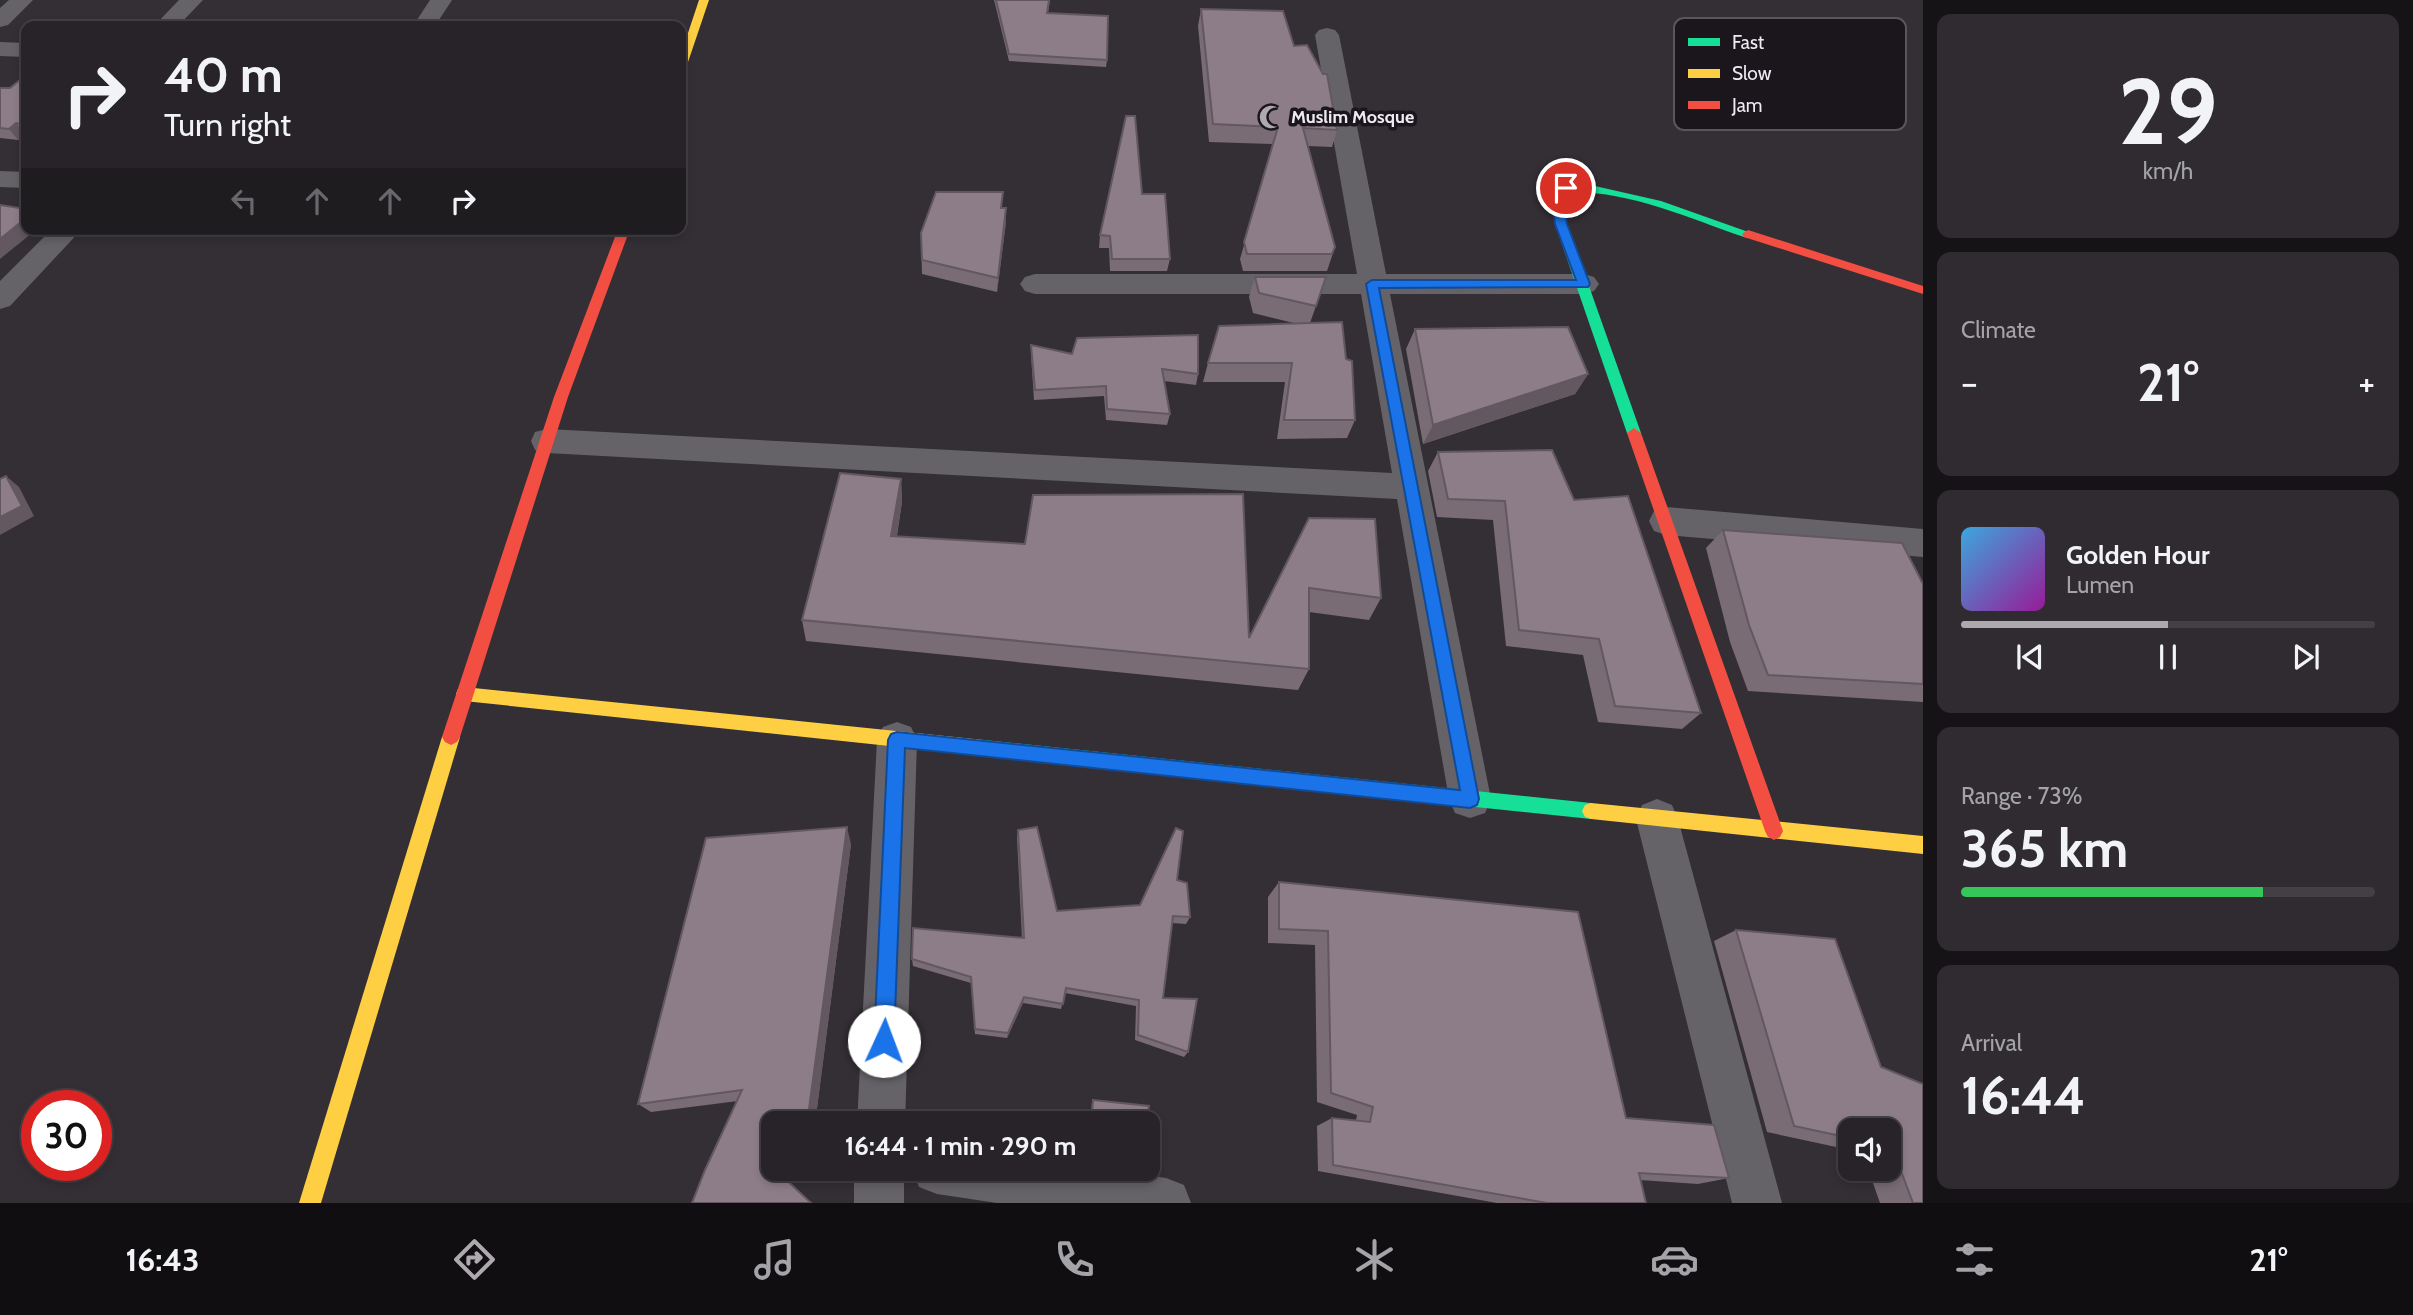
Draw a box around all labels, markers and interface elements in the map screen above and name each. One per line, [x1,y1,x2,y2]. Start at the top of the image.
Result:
legend [1674,18,1906,130]
text: Fast [1732,31,1765,54]
text: 40 m [164,45,283,104]
icon: right [49,49,140,140]
text: 29 [2118,56,2218,167]
text: Slow [1732,62,1772,85]
text: Jam [1731,94,1762,117]
mosque icon: Muslim Mosque [1257,103,1285,131]
text: Turn right [164,105,291,144]
place label: Muslim Mosque [1291,106,1414,128]
text: km/h [2143,157,2193,185]
pin [1536,158,1596,218]
icon: arrive [1547,169,1585,207]
icon: left [225,182,263,220]
icon: ahead [298,182,336,220]
icon: ahead [371,182,409,220]
icon: right [444,182,482,220]
text: Climate [1961,316,2036,344]
text: 21° [2137,351,2199,414]
text: − [1961,359,1978,406]
text: + [2358,359,2375,406]
text: Golden Hour [2066,539,2209,571]
text: Lumen [2066,571,2134,599]
icon: previous [2011,638,2049,676]
icon: pause [2149,638,2187,676]
icon: next [2287,638,2325,676]
text: Range · 73% [1961,782,2082,810]
text: 365 km [1961,817,2128,880]
position arrow [847,1004,921,1078]
text: Arrival [1961,1029,2022,1057]
text: 16:44 [1961,1064,2086,1127]
speed limit sign: 30 [21,1090,112,1181]
map controls [1838,1118,1901,1181]
button: sound [1838,1118,1901,1181]
text: 16:44 · 1 min · 290 m [845,1130,1076,1162]
icon: directions [450,1235,499,1284]
icon: music [750,1235,799,1284]
icon: phone [1050,1235,1099,1284]
icon: climate [1350,1235,1399,1284]
icon: car [1650,1235,1699,1284]
icon: filters [1950,1235,1999,1284]
text: 16:43 [125,1240,199,1279]
text: 21° [2249,1240,2287,1279]

